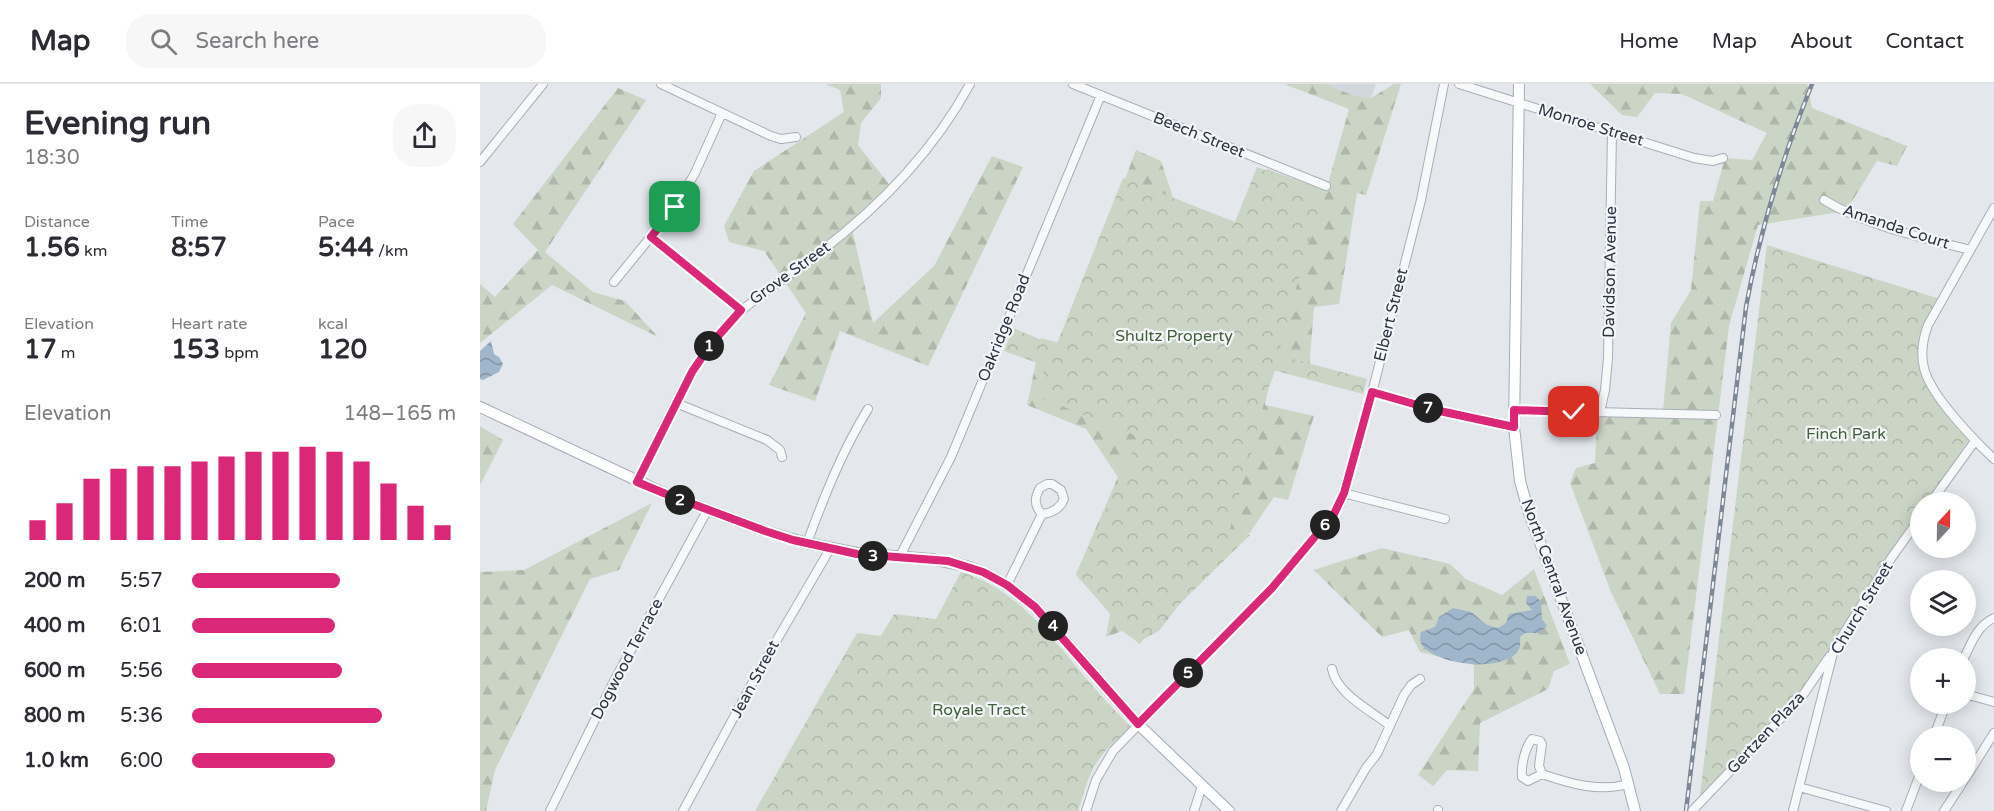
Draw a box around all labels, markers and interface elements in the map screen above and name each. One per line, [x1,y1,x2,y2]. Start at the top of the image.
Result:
search box [126,14,546,68]
text: Map [30,24,90,58]
icon: search [147,25,180,58]
text: Search here [195,28,319,54]
text: Home [1619,29,1679,54]
text: Map [1712,29,1757,54]
text: About [1790,29,1852,54]
text: Contact [1885,29,1964,54]
street label: Monroe Street [1536,99,1646,151]
text: Evening run [24,104,211,143]
button: share [393,104,456,167]
street label: Beech Street [1150,108,1248,162]
text: 18:30 [24,146,79,170]
pin [649,181,700,232]
icon: arrive [658,190,691,223]
street label: Amanda Court [1840,200,1952,254]
street label: Davidson Avenue [1599,206,1621,338]
text: Distance [24,212,90,232]
text: Time [171,212,208,232]
text: Pace [318,212,355,232]
text: 1.56 [24,232,80,263]
text: 8:57 [171,232,227,263]
text: 5:44 [318,232,374,263]
street label: Grove Street [746,237,834,309]
text: km [80,241,107,261]
text: /km [374,241,408,261]
street label: Elbert Street [1370,266,1412,364]
street label: Oakridge Road [973,271,1035,385]
text: Elevation [24,314,94,334]
text: Heart rate [171,314,247,334]
text: kcal [318,314,348,334]
park label: Shultz Property [1115,326,1233,346]
pin: 1 [694,331,724,361]
text: 17 [24,334,57,365]
text: 153 [171,334,220,365]
text: 120 [318,334,367,365]
text: 1 [704,336,714,356]
text: m [57,343,76,363]
text: bpm [220,343,259,363]
pin [1548,386,1599,437]
pin: 7 [1413,393,1443,423]
icon: check [1557,395,1590,428]
text: 7 [1423,398,1433,418]
text: Elevation [24,402,111,426]
text: 148–165 m [343,402,456,426]
park label: Finch Park [1806,424,1886,444]
pin: 2 [665,485,695,515]
text: 2 [675,490,685,510]
north arrow [1910,492,1976,558]
map controls [1910,492,1976,792]
street label: North Central Avenue [1516,496,1592,658]
pin: 6 [1310,510,1340,540]
text: 6 [1320,515,1330,535]
pin: 3 [858,541,888,571]
text: 3 [868,546,878,566]
street label: Church Street [1826,558,1898,658]
text: 200 m [24,569,85,593]
text: 5:57 [120,569,163,593]
button: layers [1910,570,1976,636]
street label: Dogwood Terrace [587,595,667,723]
pin: 4 [1038,611,1068,641]
text: 400 m [24,614,85,638]
text: 6:01 [120,614,163,638]
text: 4 [1048,616,1058,636]
street label: Jean Street [726,637,784,721]
button: + [1910,648,1976,714]
pin: 5 [1173,658,1203,688]
text: 600 m [24,659,85,683]
text: 5:56 [120,659,163,683]
text: 5 [1183,663,1193,683]
street label: Gertzen Plaza [1723,688,1809,778]
park label: Royale Tract [932,700,1026,720]
text: 800 m [24,704,85,728]
text: 5:36 [120,704,163,728]
button: − [1910,726,1976,792]
text: 1.0 km [24,749,89,773]
text: 6:00 [120,749,163,773]

